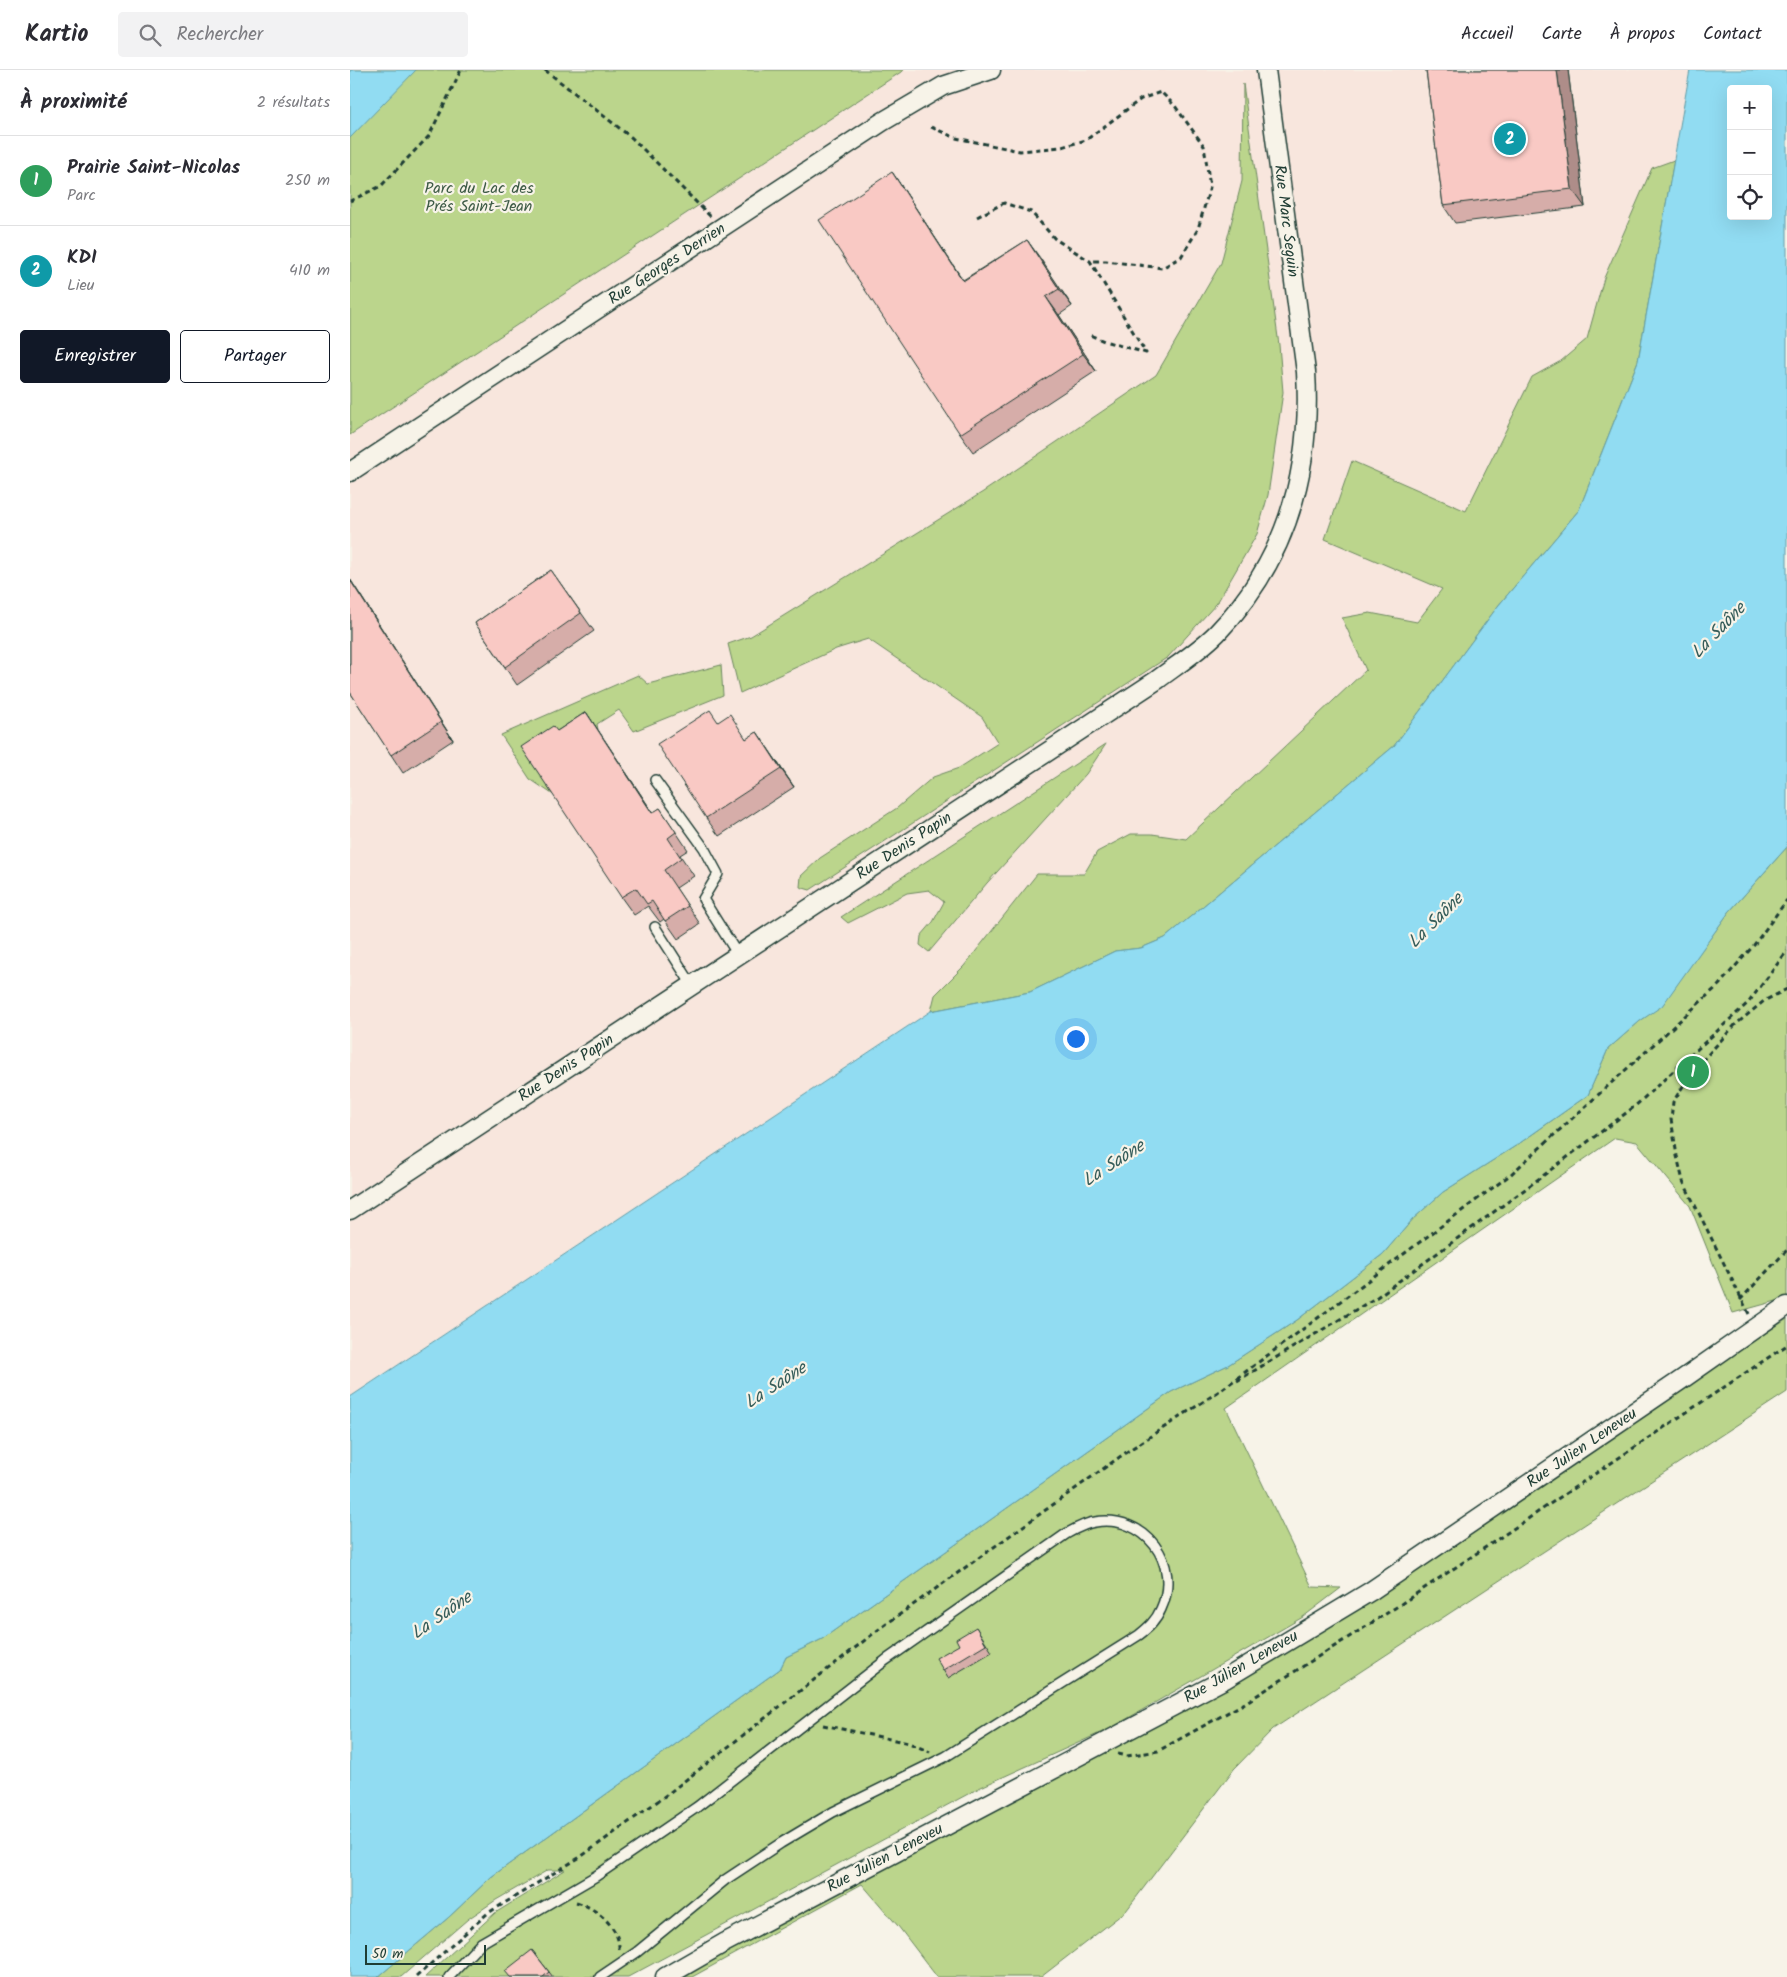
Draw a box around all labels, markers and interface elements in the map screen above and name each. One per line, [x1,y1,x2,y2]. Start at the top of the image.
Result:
search box [118,12,468,57]
text: Kartio [25,15,88,54]
text: Rechercher [176,20,263,50]
text: Accueil [1461,20,1514,49]
text: Carte [1542,20,1582,49]
text: À propos [1610,20,1675,49]
text: Contact [1703,20,1762,49]
icon: search [136,21,164,49]
map controls [1727,85,1772,220]
button: + [1727,85,1772,130]
text: À proximité [20,86,127,119]
text: 2 résultats [257,90,330,115]
pin: 2 [1494,120,1526,158]
button: − [1727,130,1772,175]
text: Prairie Saint-Nicolas [67,153,240,183]
street label: Rue Marc Seguin [1267,163,1305,279]
text: 1 [34,168,38,193]
text: 250 m [285,168,330,193]
button: locate [1727,175,1772,220]
park label: Parc du Lac des Prés Saint-Jean [425,176,534,219]
text: Parc [67,183,96,208]
street label: Rue Georges Derrien [603,217,731,311]
text: KDI [67,243,97,273]
text: 2 [31,258,41,283]
text: 410 m [289,258,330,283]
text: Lieu [67,273,94,298]
button: Enregistrer [20,330,170,383]
button: Partager [180,330,330,383]
water label: La Saône [1684,595,1755,666]
street label: Rue Denis Papin [851,806,957,886]
water label: La Saône [1401,885,1472,956]
your location [1063,1026,1089,1052]
street label: Rue Denis Papin [513,1028,619,1108]
pin: 1 [1677,1053,1709,1091]
water label: La Saône [1077,1132,1153,1195]
water label: La Saône [739,1354,815,1417]
street label: Rue Julien Leneveu [1522,1401,1643,1494]
water label: La Saône [405,1583,480,1648]
street label: Rue Julien Leneveu [1179,1624,1303,1710]
street label: Rue Julien Leneveu [822,1817,948,1899]
scale bar [365,1942,486,1965]
text: 50 m [372,1943,403,1965]

